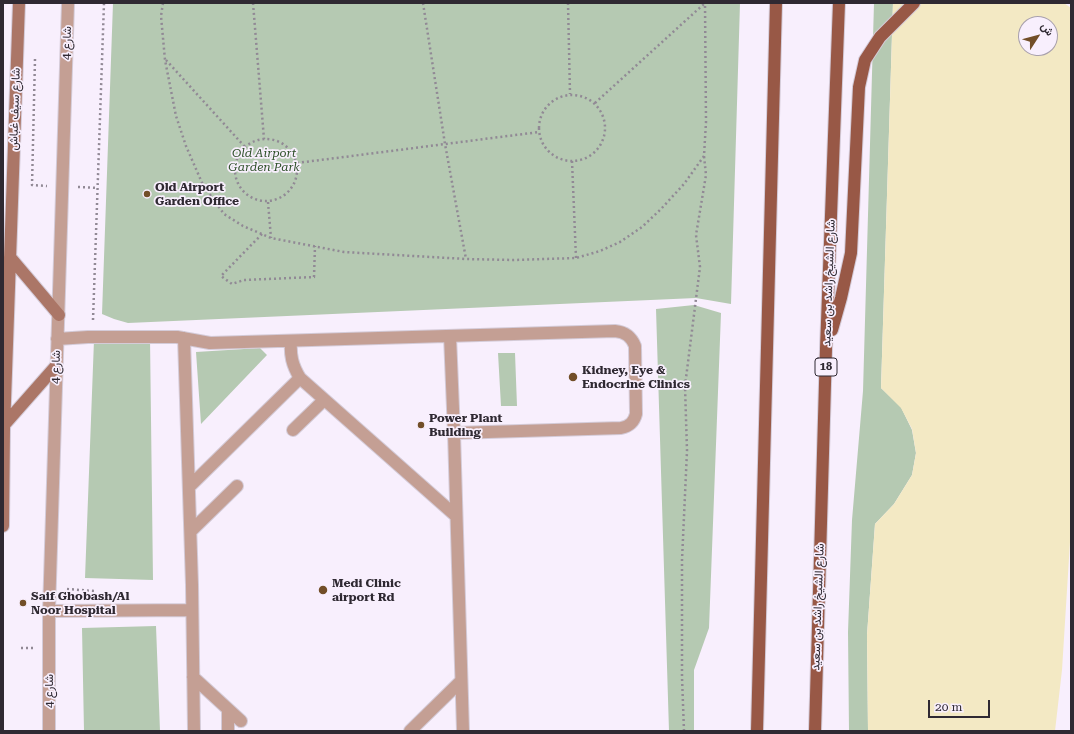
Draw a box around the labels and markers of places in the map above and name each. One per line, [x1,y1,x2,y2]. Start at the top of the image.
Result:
place label: Old Airport Garden Office [155,180,239,208]
marker: Old Airport Garden Office [142,189,152,199]
place label: Kidney, Eye & Endocrine Clinics [582,363,690,391]
marker: Kidney, Eye & Endocrine Clinics [567,371,579,383]
place label: Power Plant Building [429,411,502,439]
marker: Power Plant Building [416,420,426,430]
place label: Medi Clinic airport Rd [332,576,401,604]
marker: Medi Clinic airport Rd [317,584,329,596]
place label: Saif Ghobash/Al Noor Hospital [31,589,129,617]
marker: Saif Ghobash/Al Noor Hospital [18,598,28,608]

